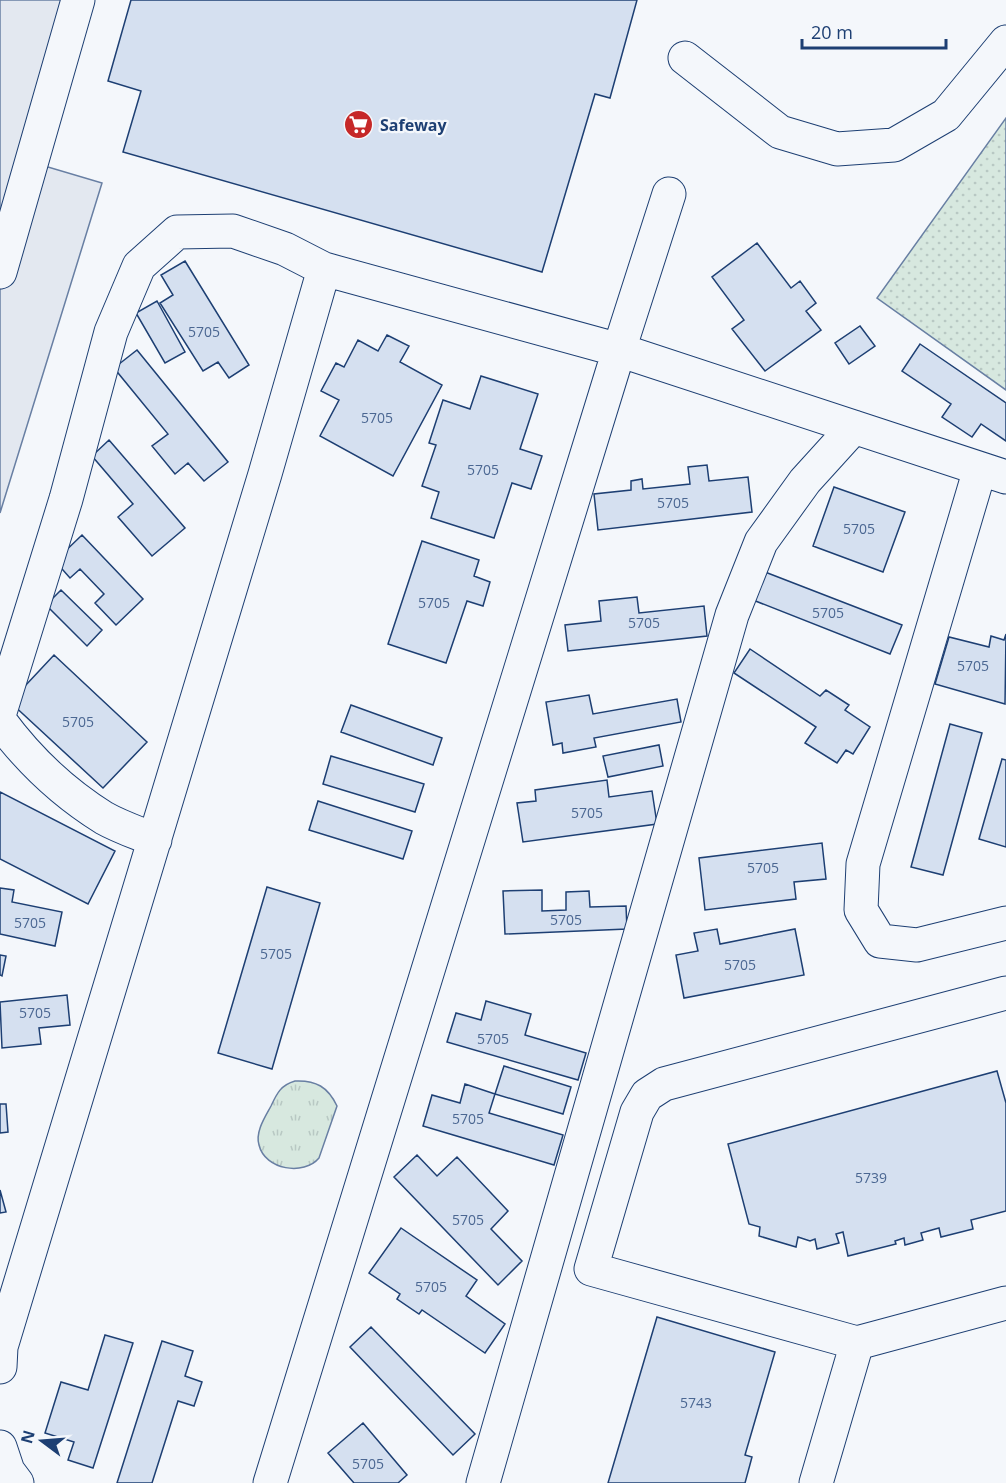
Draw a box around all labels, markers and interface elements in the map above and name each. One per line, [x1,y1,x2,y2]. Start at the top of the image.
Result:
scale bar [802,12,946,50]
text: 20 m [811,20,853,44]
supermarket icon: Safeway [343,109,375,141]
place label: Safeway [380,114,447,136]
house number: 5705 [188,322,220,341]
house number: 5705 [361,408,393,427]
house number: 5705 [467,460,499,479]
house number: 5705 [657,493,689,512]
house number: 5705 [843,519,875,538]
house number: 5705 [418,593,450,612]
house number: 5705 [812,603,844,622]
house number: 5705 [628,613,660,632]
house number: 5705 [957,656,989,675]
house number: 5705 [62,712,94,731]
house number: 5705 [571,803,603,822]
house number: 5705 [747,858,779,877]
house number: 5705 [550,910,582,929]
house number: 5705 [14,913,46,932]
house number: 5705 [260,944,292,963]
house number: 5705 [724,955,756,974]
house number: 5705 [19,1003,51,1022]
house number: 5705 [477,1029,509,1048]
house number: 5705 [452,1109,484,1128]
house number: 5739 [855,1168,887,1187]
house number: 5705 [452,1210,484,1229]
house number: 5705 [415,1277,447,1296]
house number: 5743 [680,1393,712,1412]
north arrow [12,1411,72,1471]
text: N [15,1428,40,1446]
house number: 5705 [352,1454,384,1473]

